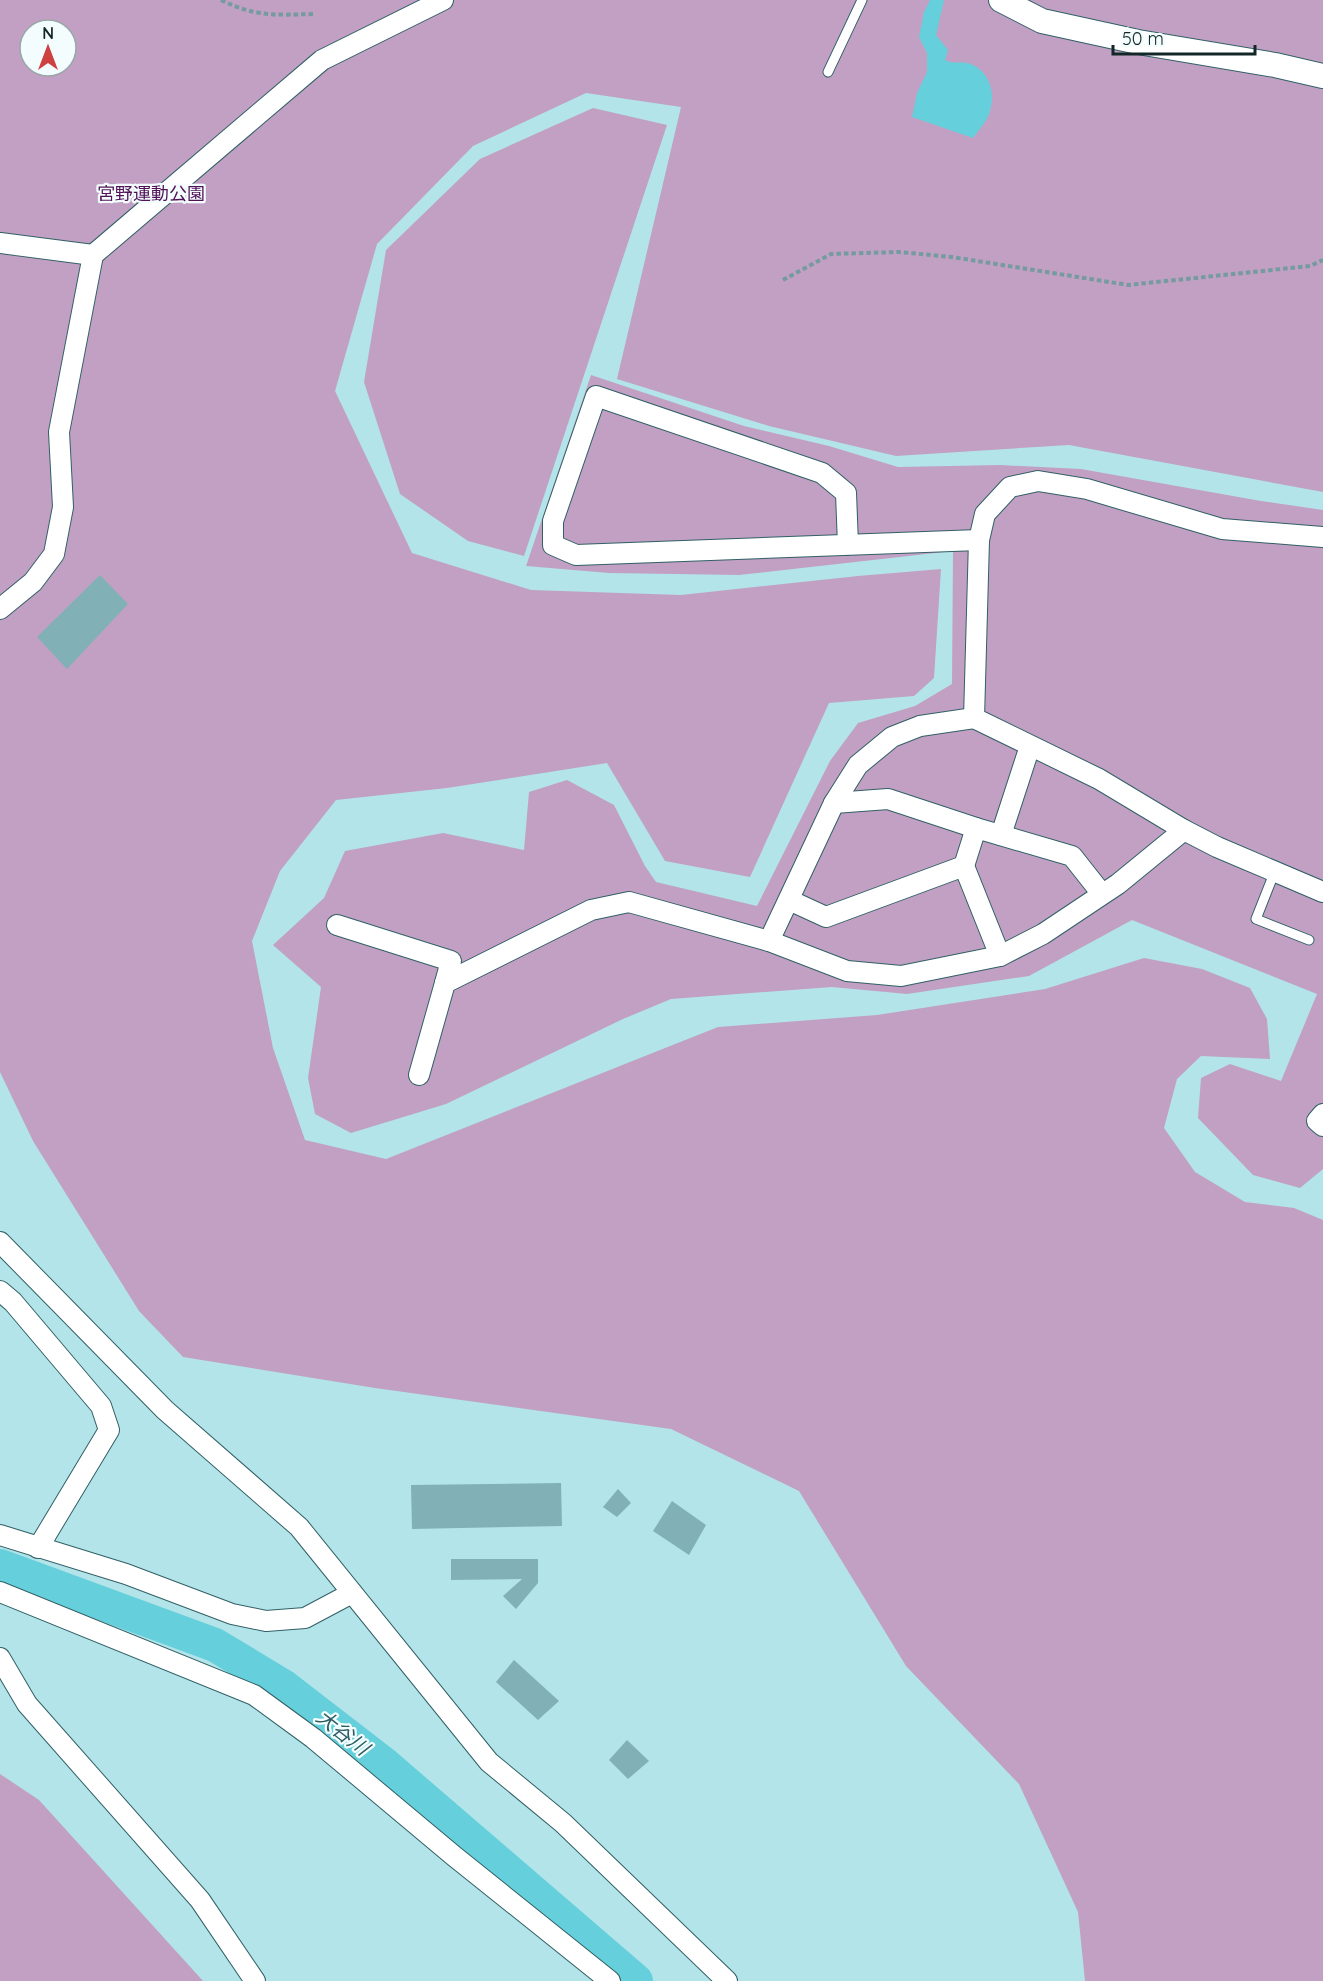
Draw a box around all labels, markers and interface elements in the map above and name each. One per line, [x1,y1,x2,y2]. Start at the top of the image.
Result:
north arrow [18,18,78,78]
scale bar [1113,18,1256,56]
text: N [42,23,54,43]
text: 50 m [1122,27,1164,50]
park label: 宮野運動公園 [97,182,205,205]
water label: 大谷川 [312,1704,376,1762]

